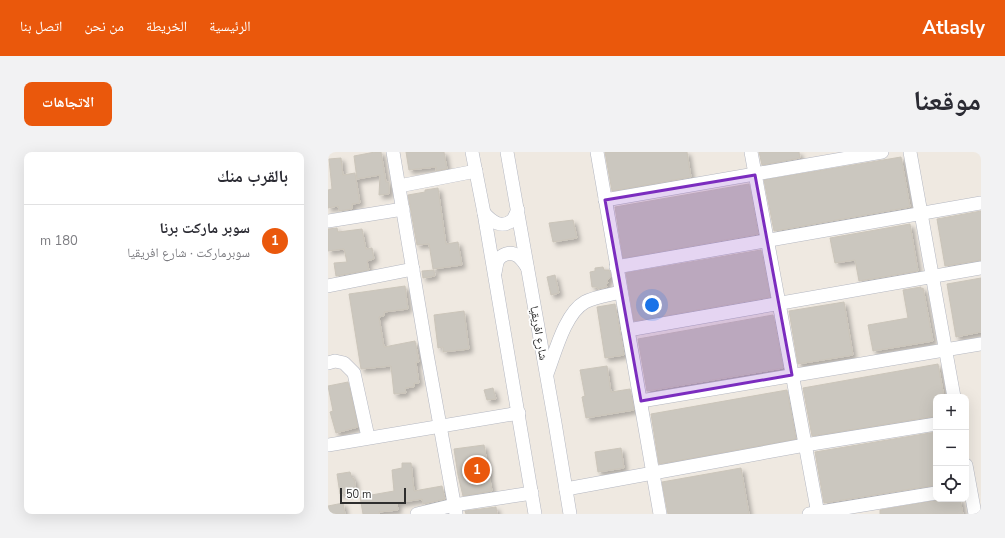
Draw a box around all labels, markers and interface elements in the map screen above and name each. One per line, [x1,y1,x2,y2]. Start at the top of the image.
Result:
text: Atlasly [922,15,985,41]
text: اتصل بنا [20,17,62,36]
text: من نحن [84,17,124,36]
text: الخريطة [146,17,187,36]
text: الرئيسية [209,17,251,36]
button: الاتجاهات [24,82,112,126]
text: موقعنا [913,82,981,120]
text: بالقرب منك [217,165,288,188]
text: سوبر ماركت برنا [160,218,250,238]
text: 180 m [40,232,78,250]
text: 1 [271,232,279,250]
text: سوبرماركت · شارع افريقيا [127,244,250,262]
your location [642,295,662,315]
street label: شارع افريقيا [526,305,552,361]
map controls [933,394,969,502]
button: + [933,394,969,430]
button: − [933,430,969,466]
pin: 1 [464,455,490,485]
button: locate [933,466,969,502]
scale bar [340,486,406,505]
text: 50 m [346,487,371,502]

